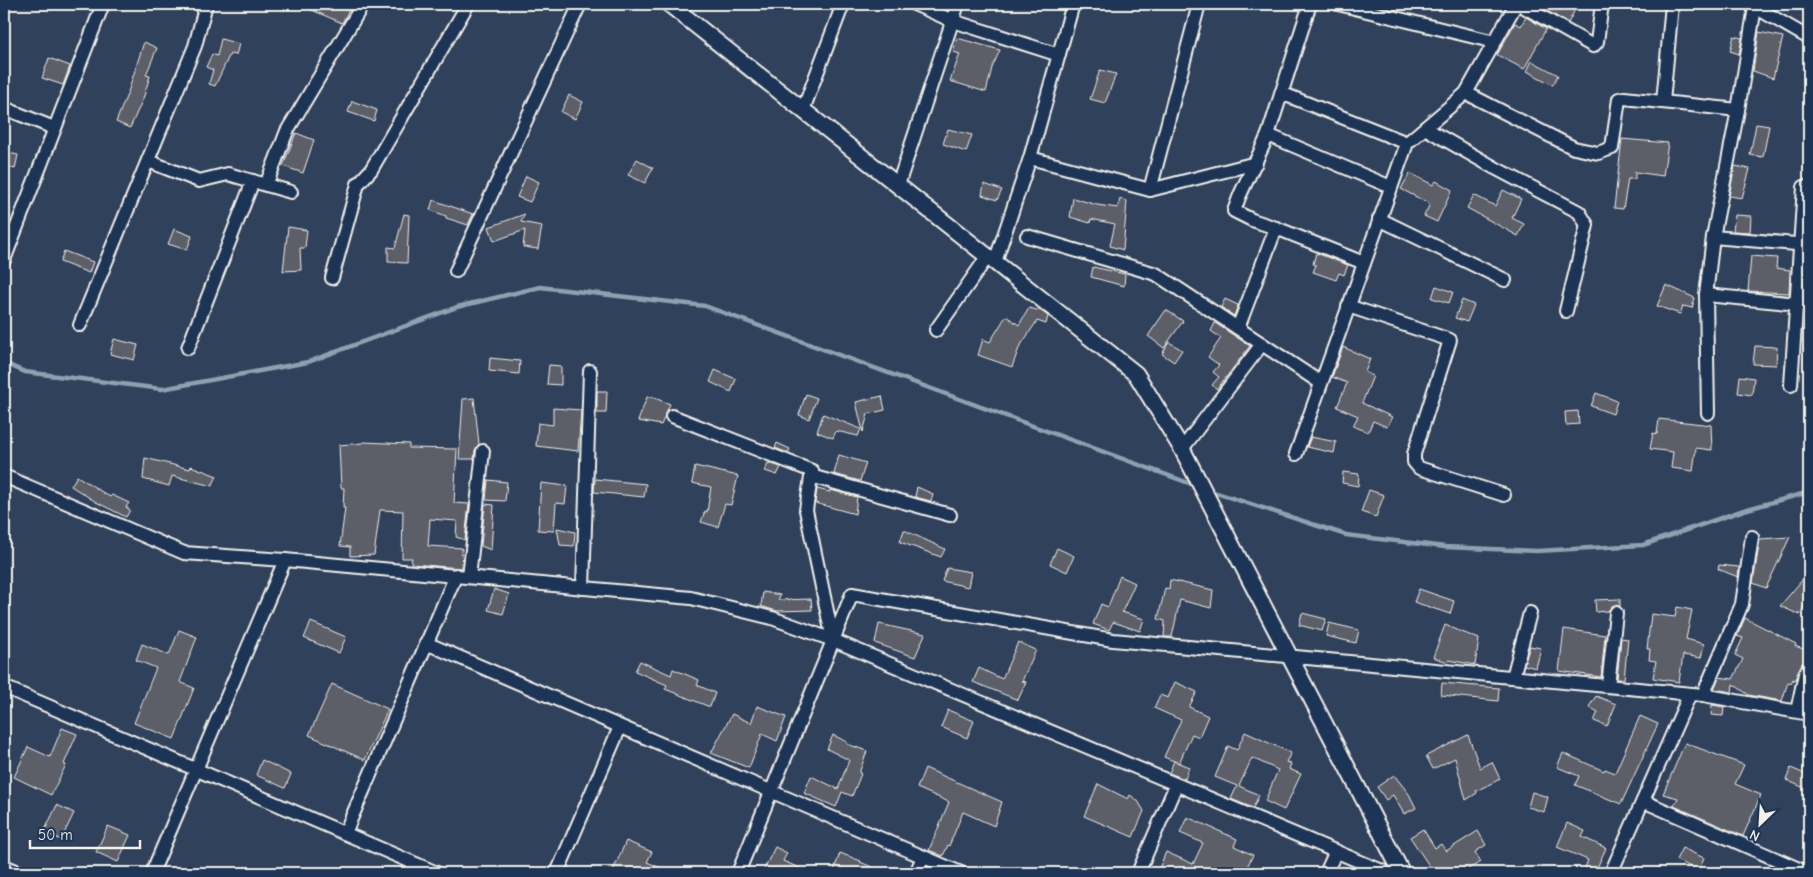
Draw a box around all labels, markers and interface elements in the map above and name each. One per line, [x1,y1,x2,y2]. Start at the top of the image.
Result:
north arrow [1736,800,1786,850]
scale bar [30,817,140,849]
text: 50 m [38,826,73,844]
text: N [1747,826,1762,845]

